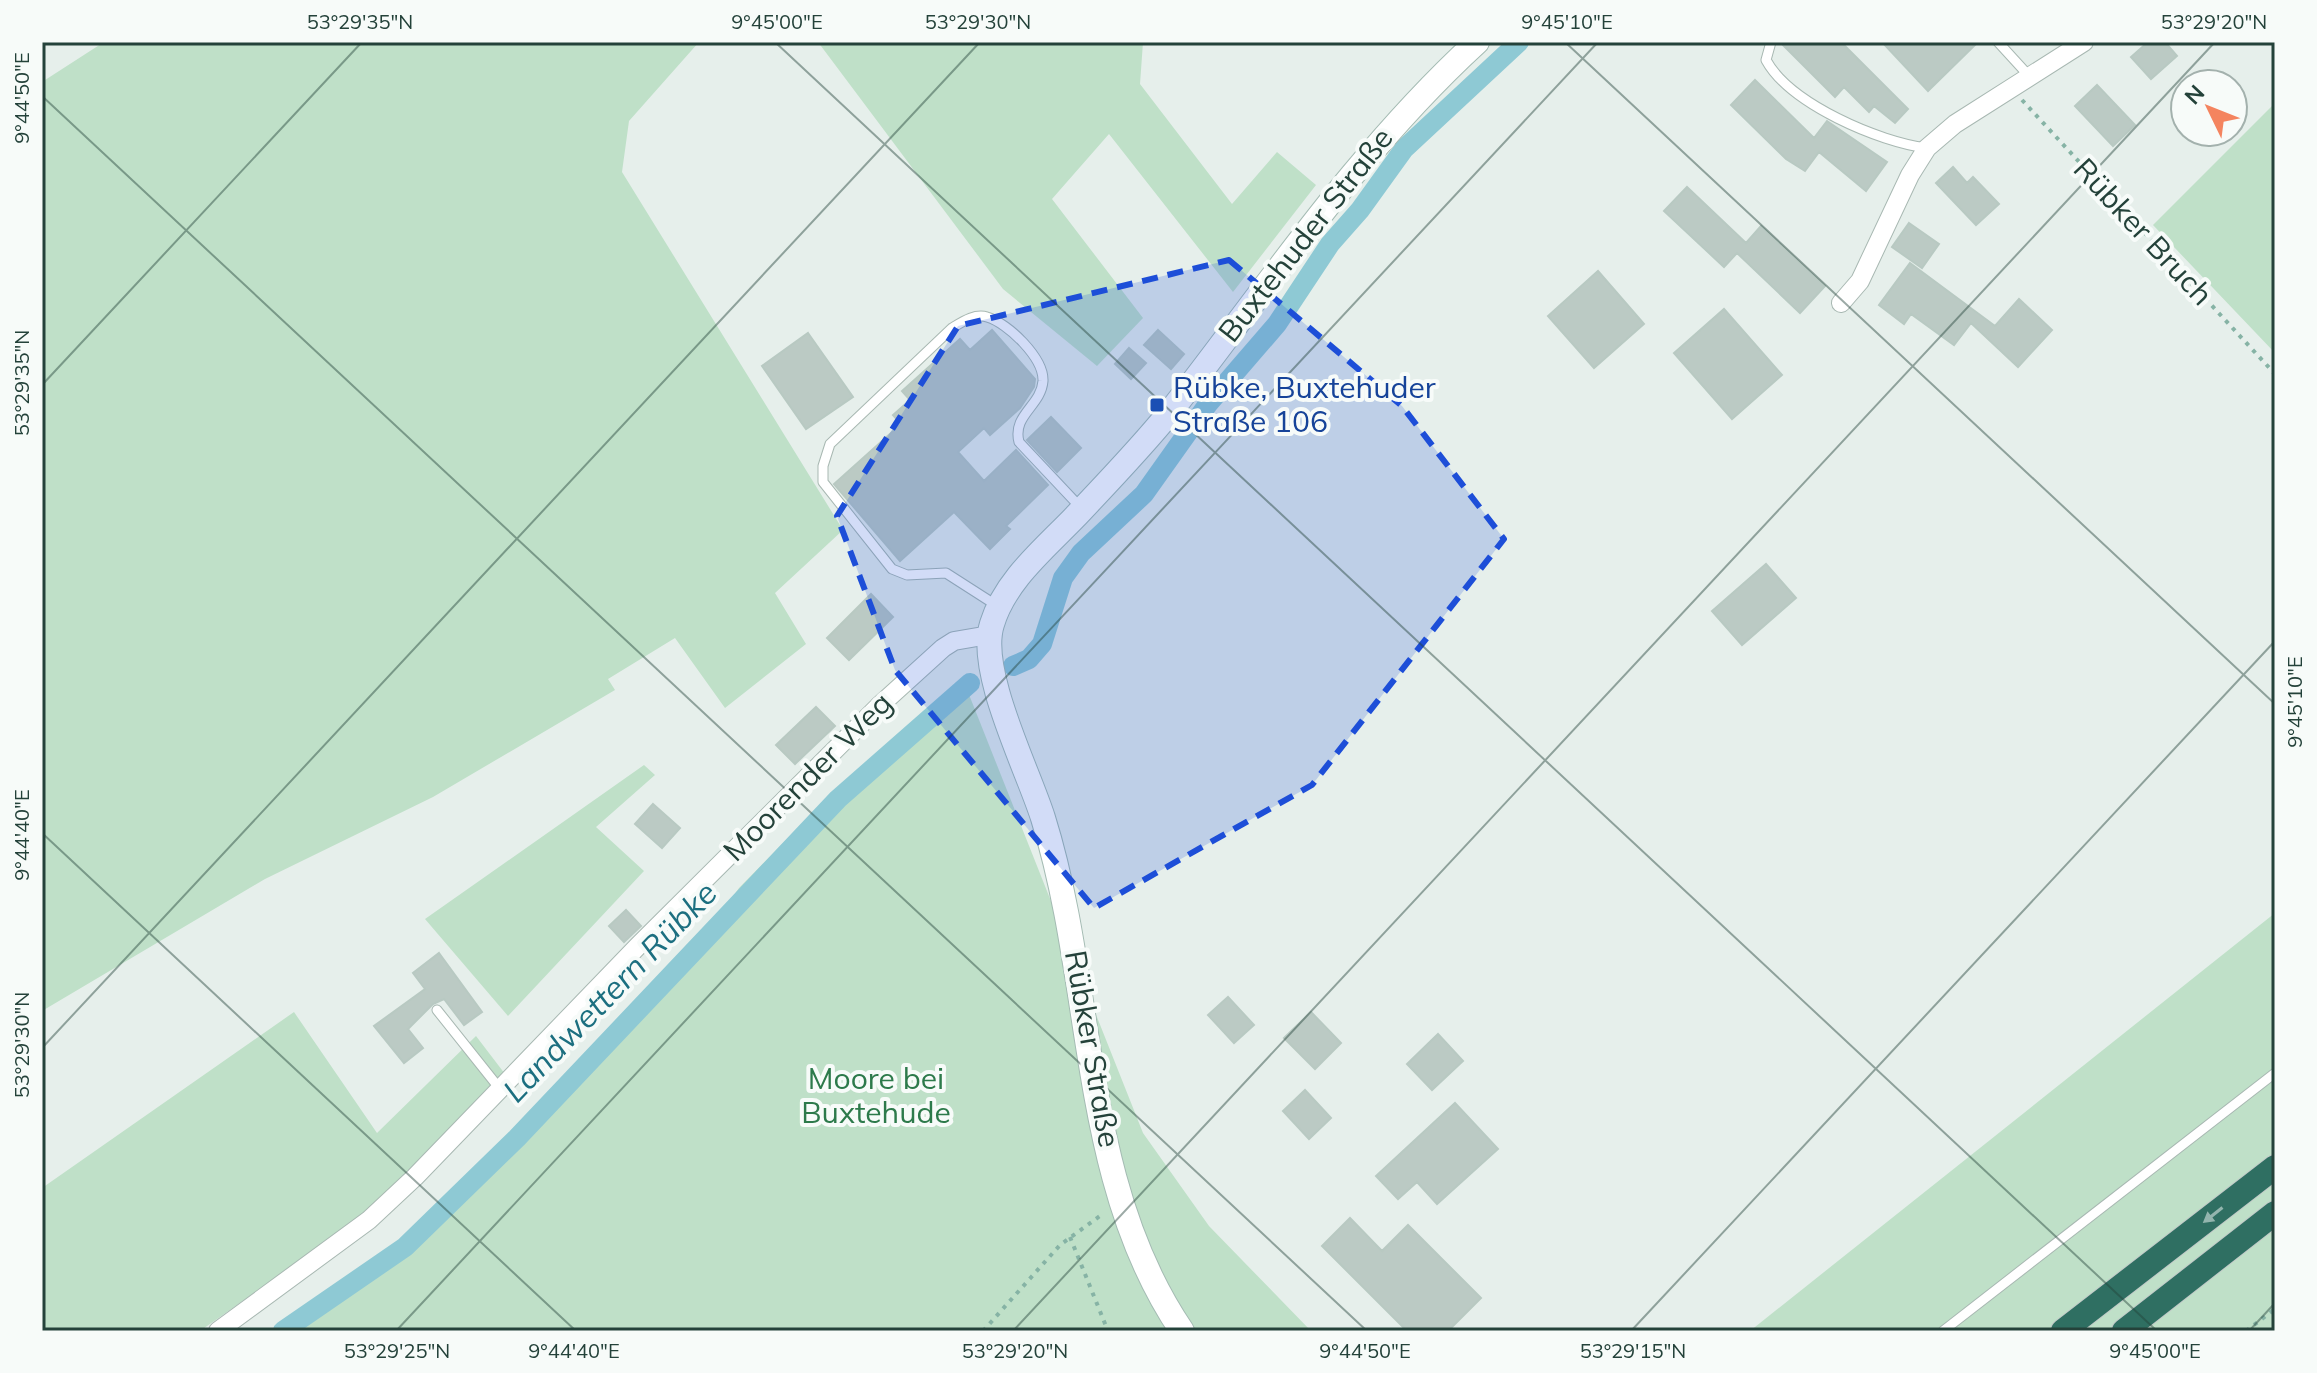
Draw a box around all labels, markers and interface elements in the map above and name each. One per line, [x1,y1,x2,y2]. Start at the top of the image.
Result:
text: 53°29'35"N [307,9,413,34]
text: 9°45'00"E [731,9,823,34]
text: 53°29'30"N [925,9,1031,34]
text: 9°45'10"E [1521,9,1613,34]
text: 53°29'20"N [2161,9,2267,34]
text: 9°44'50"E [9,52,34,144]
north arrow [2169,68,2249,148]
text: N [2178,79,2210,110]
street label: Buxtehuder Straße [1210,120,1401,349]
street label: Rübker Bruch [2066,150,2221,313]
text: 53°29'35"N [9,330,34,436]
place label: Rübke, Buxtehuder Straße 106 [1173,368,1436,440]
marker: Rübke, Buxtehuder Straße 106 [1148,396,1166,414]
text: 9°45'10"E [2282,656,2307,748]
street label: Moorender Weg [715,684,900,869]
text: 9°44'40"E [9,789,34,881]
water label: Landwettern Rübke [494,873,725,1110]
street label: Rübker Straße [1057,947,1129,1150]
text: 53°29'30"N [9,992,34,1098]
park label: Moore bei Buxtehude [801,1059,951,1131]
one-way arrow [2203,1206,2223,1222]
text: 53°29'25"N [344,1338,450,1363]
text: 9°44'40"E [528,1338,620,1363]
text: 53°29'20"N [962,1338,1068,1363]
text: 9°44'50"E [1319,1338,1411,1363]
text: 53°29'15"N [1580,1338,1686,1363]
text: 9°45'00"E [2109,1338,2201,1363]

